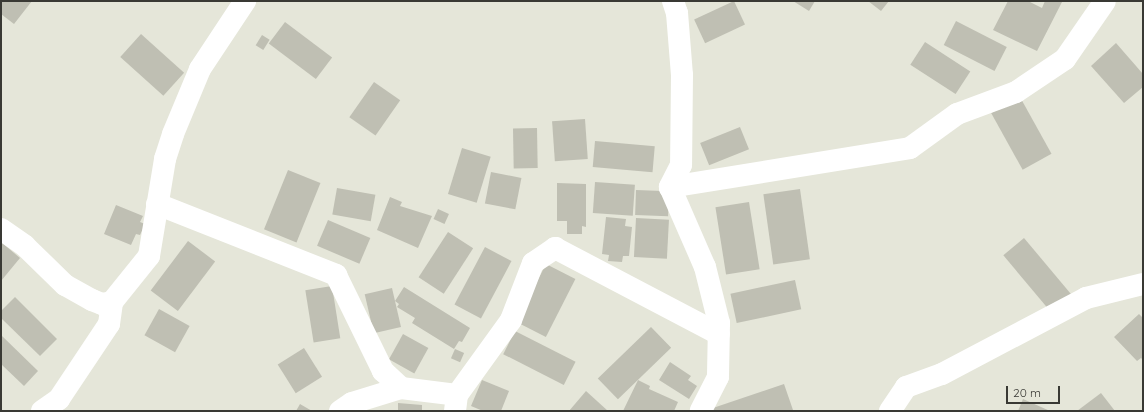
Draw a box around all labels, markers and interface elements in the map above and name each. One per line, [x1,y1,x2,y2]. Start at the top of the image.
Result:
scale bar [1008,378,1062,404]
text: 20 m [1013,385,1041,400]

